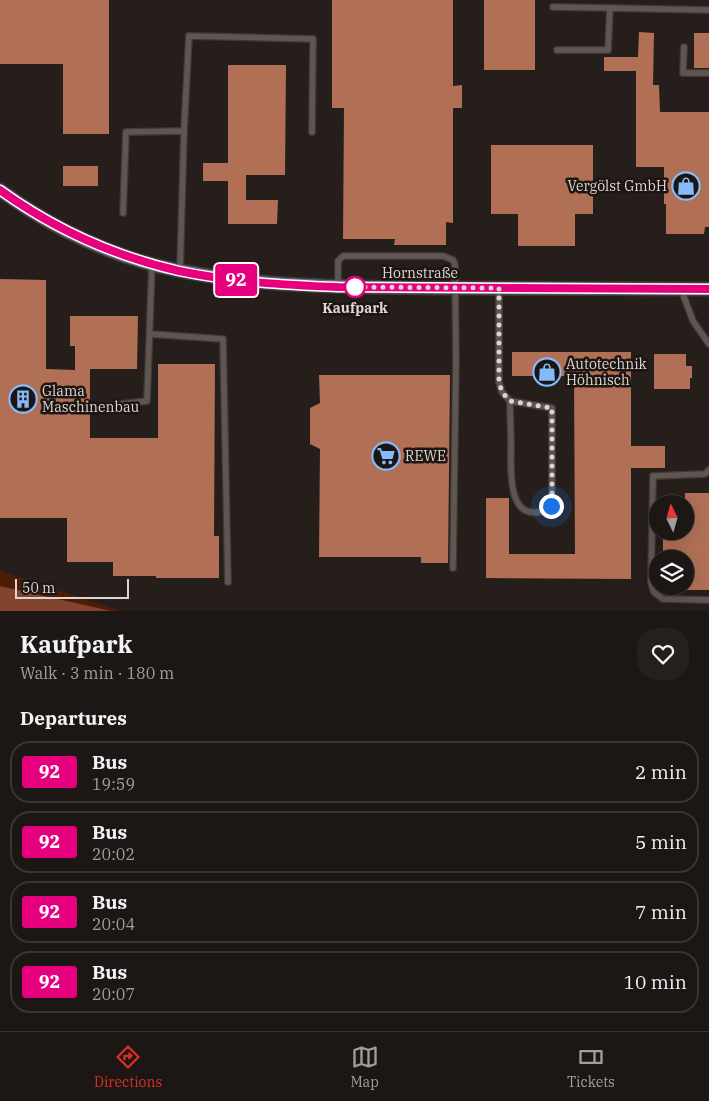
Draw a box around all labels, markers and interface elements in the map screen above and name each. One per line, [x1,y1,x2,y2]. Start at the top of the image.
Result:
shop icon: Vergölst GmbH [671,171,701,201]
place label: Vergölst GmbH [567,177,667,195]
line badge: 92 [214,264,258,296]
street label: Hornstraße [382,264,458,282]
text: 92 [225,268,247,291]
marker: Kaufpark [344,276,366,298]
place label: Kaufpark [322,299,388,317]
place label: Autotechnik Höhnisch [566,355,648,389]
shop icon: Autotechnik Höhnisch [532,357,562,387]
place label: Glama Maschinenbau [42,382,140,416]
building icon: Glama Maschinenbau [8,384,38,414]
supermarket icon: REWE [371,441,401,471]
place label: REWE [405,447,446,465]
your location [539,494,564,519]
north arrow [649,495,694,540]
map controls [649,495,694,595]
button: layers [649,550,694,595]
scale bar [15,576,129,599]
text: 50 m [22,579,55,597]
text: Kaufpark [20,628,132,660]
button: heart [637,628,689,680]
text: Walk · 3 min · 180 m [20,663,174,683]
text: Departures [20,706,127,730]
text: Bus [92,750,127,774]
text: 92 [39,760,60,783]
text: 2 min [635,760,687,784]
text: 19:59 [92,774,135,794]
text: Bus [92,820,127,844]
text: 92 [39,830,60,853]
text: 5 min [635,830,687,854]
text: 20:02 [92,844,135,864]
text: Bus [92,890,127,914]
text: 92 [39,900,60,923]
text: 7 min [635,900,687,924]
text: 20:04 [92,914,135,934]
text: Bus [92,960,127,984]
text: 92 [39,970,60,993]
text: 10 min [624,970,687,994]
text: 20:07 [92,984,135,1004]
tab: Directions [94,1043,162,1091]
tab: Map [350,1043,379,1091]
tab: Tickets [567,1043,615,1091]

